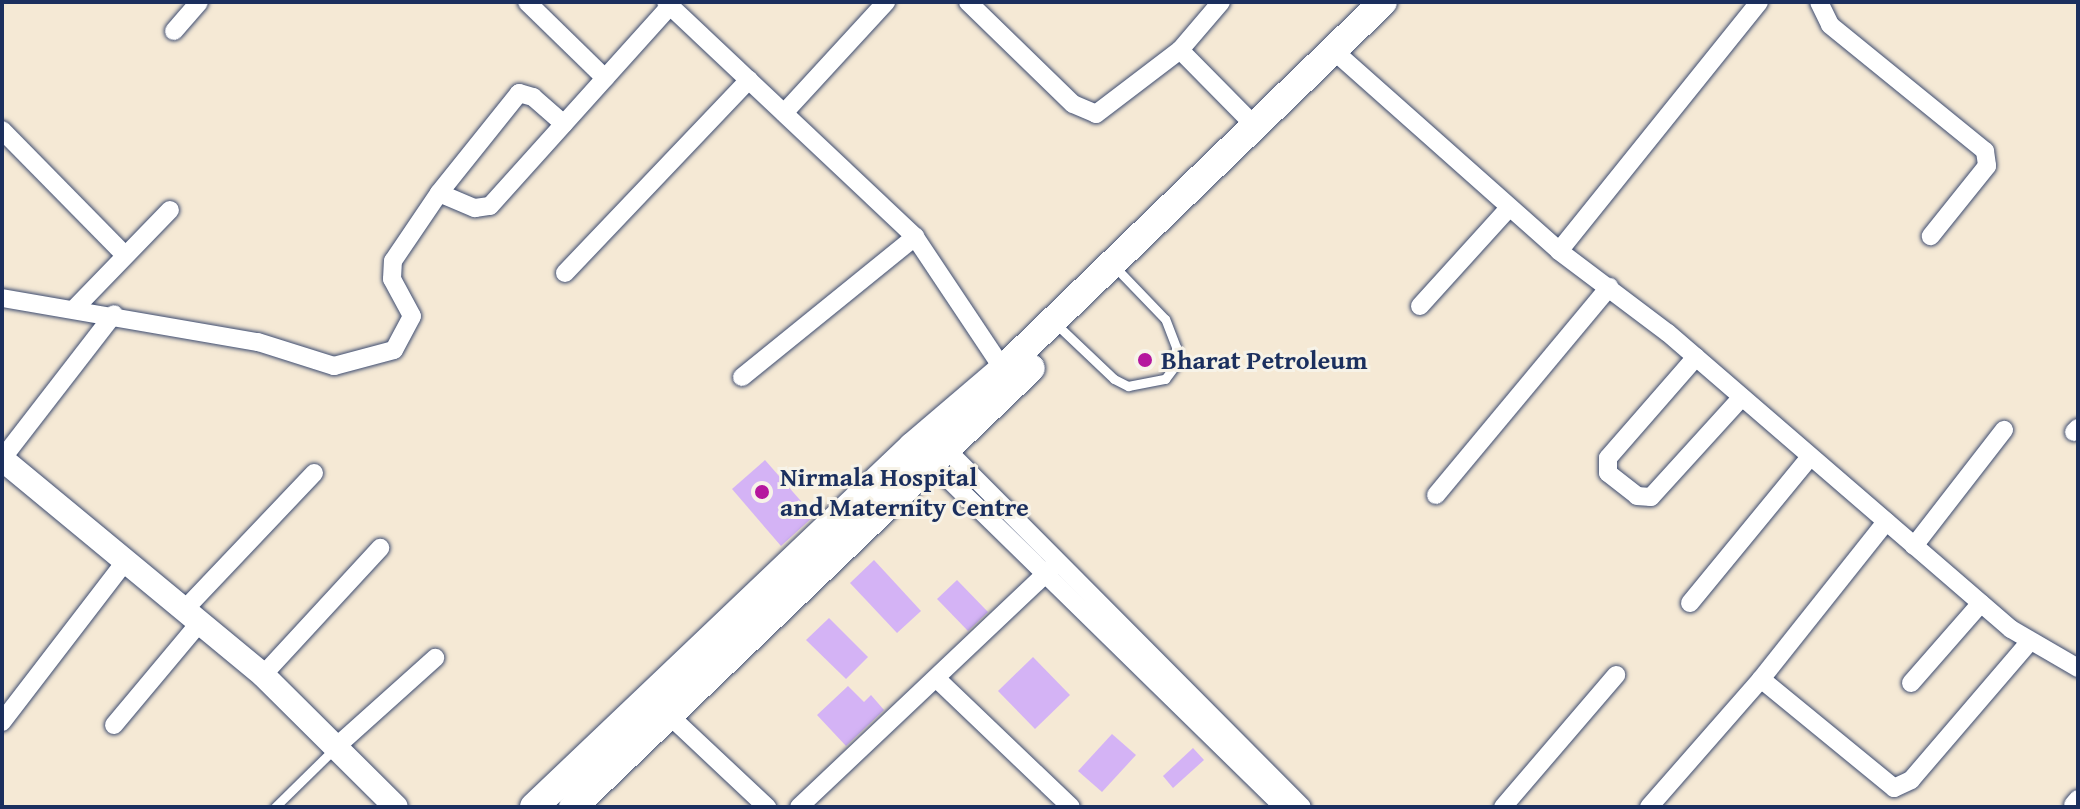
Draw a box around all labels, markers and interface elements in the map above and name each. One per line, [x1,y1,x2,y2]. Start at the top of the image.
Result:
place label: Bharat Petroleum [1161,344,1368,376]
marker: Bharat Petroleum [1136,351,1154,369]
place label: Nirmala Hospital and Maternity Centre [780,461,1029,522]
marker: Nirmala Hospital and Maternity Centre [751,481,773,503]

